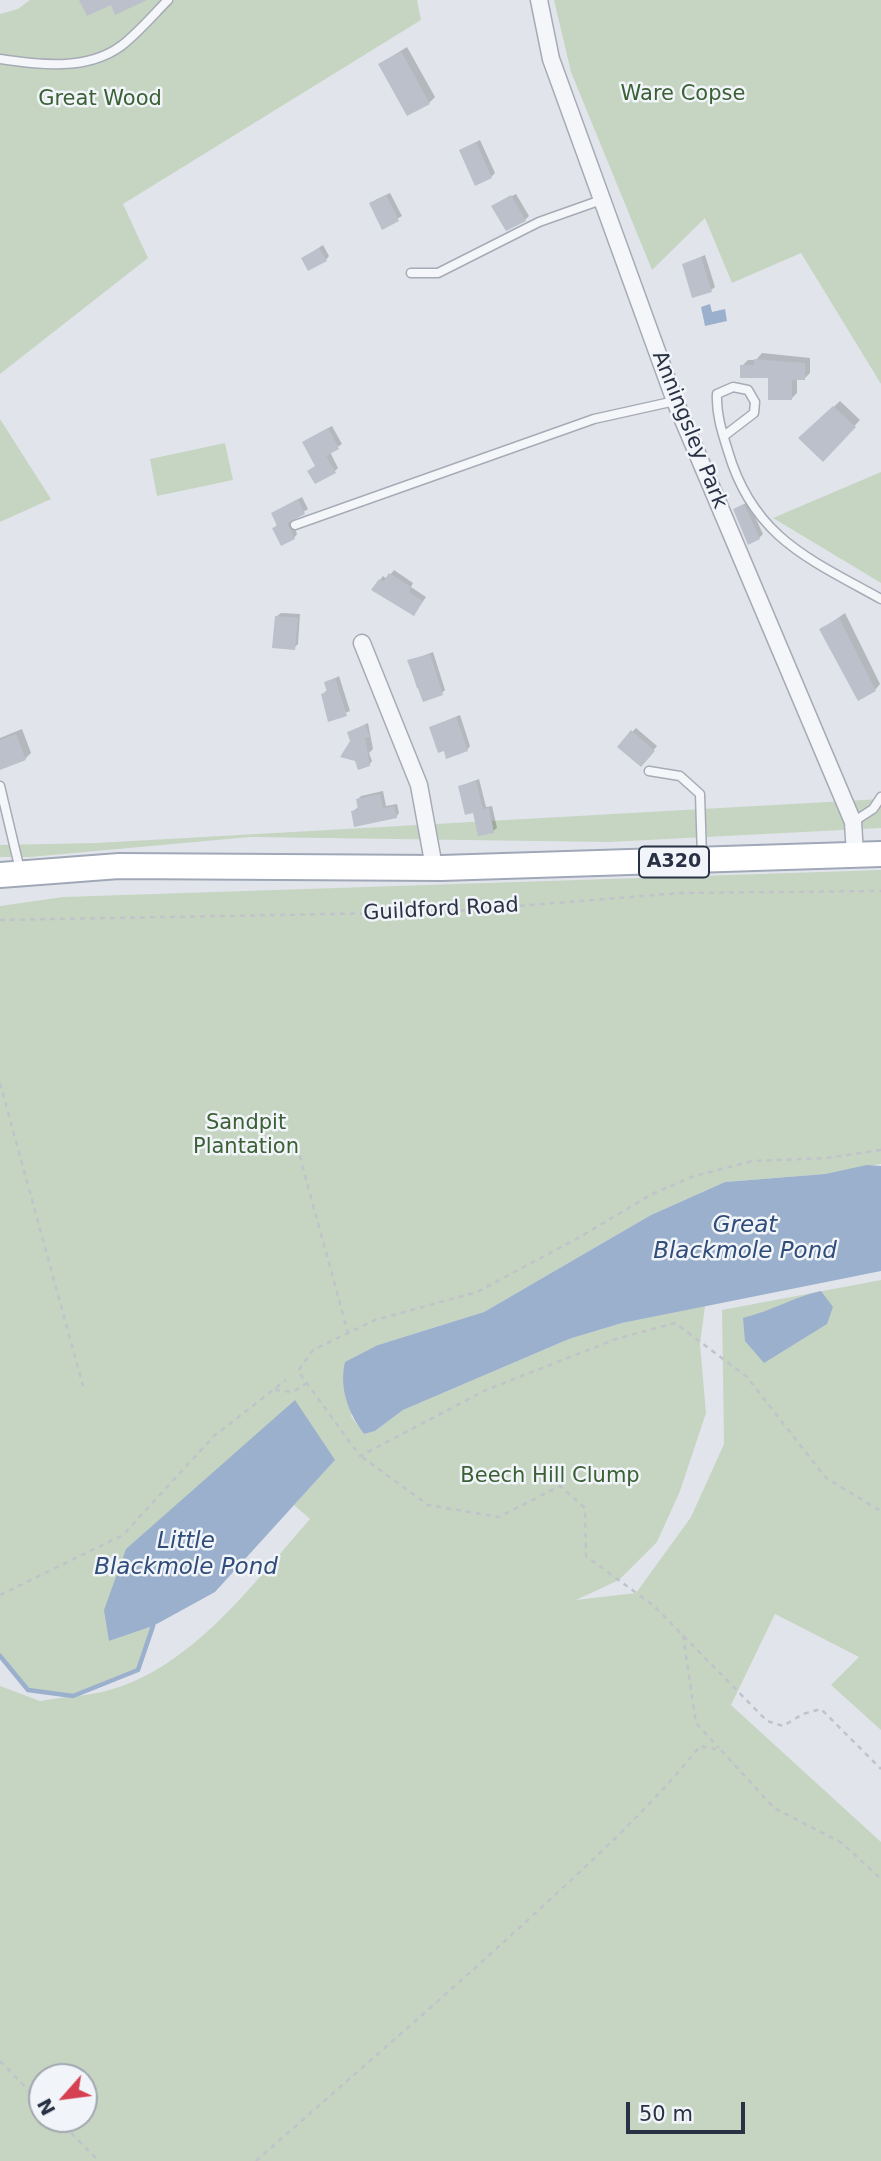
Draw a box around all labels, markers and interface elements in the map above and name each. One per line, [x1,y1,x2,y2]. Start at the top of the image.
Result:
park label: Ware Copse [621,82,745,108]
park label: Great Wood [38,87,162,113]
street label: Anningsley Park [646,348,732,512]
road number: A320 [639,846,709,877]
street label: Guildford Road [363,893,519,927]
park label: Sandpit Plantation [193,1111,299,1161]
water label: Great Blackmole Pond [653,1212,837,1266]
park label: Beech Hill Clump [460,1464,640,1490]
water label: Little Blackmole Pond [94,1528,278,1582]
north arrow [28,2063,98,2133]
scale bar [629,2088,748,2132]
text: N [33,2095,60,2119]
text: 50 m [639,2102,693,2126]

